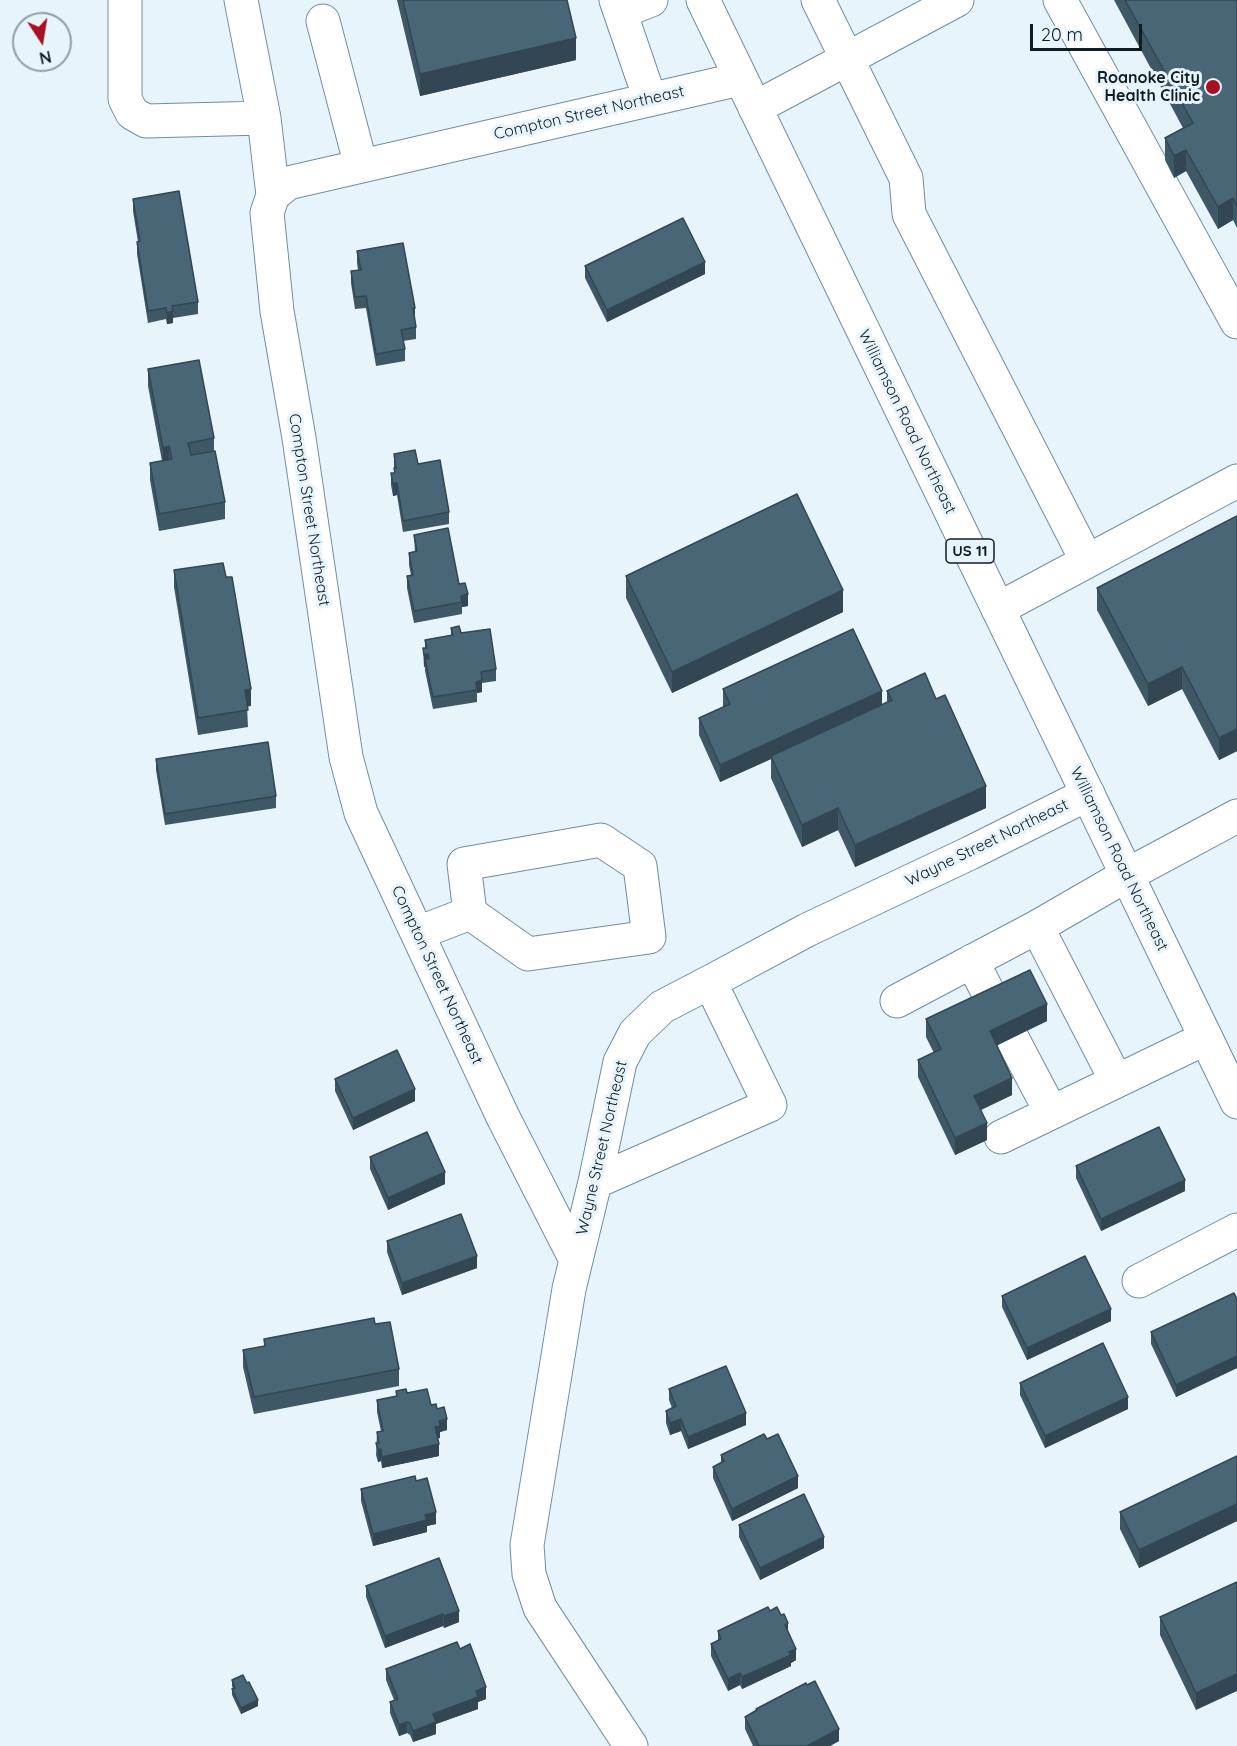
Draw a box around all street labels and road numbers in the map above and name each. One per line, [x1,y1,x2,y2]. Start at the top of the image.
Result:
street label: Compton Street Northeast [492,82,686,144]
street label: Williamson Road Northeast [854,327,960,517]
street label: Compton Street Northeast [284,412,334,608]
road number: US 11 [946,539,994,563]
street label: Williamson Road Northeast [1066,764,1172,954]
street label: Wayne Street Northeast [903,795,1071,891]
street label: Compton Street Northeast [387,883,487,1067]
street label: Wayne Street Northeast [573,1059,631,1237]

